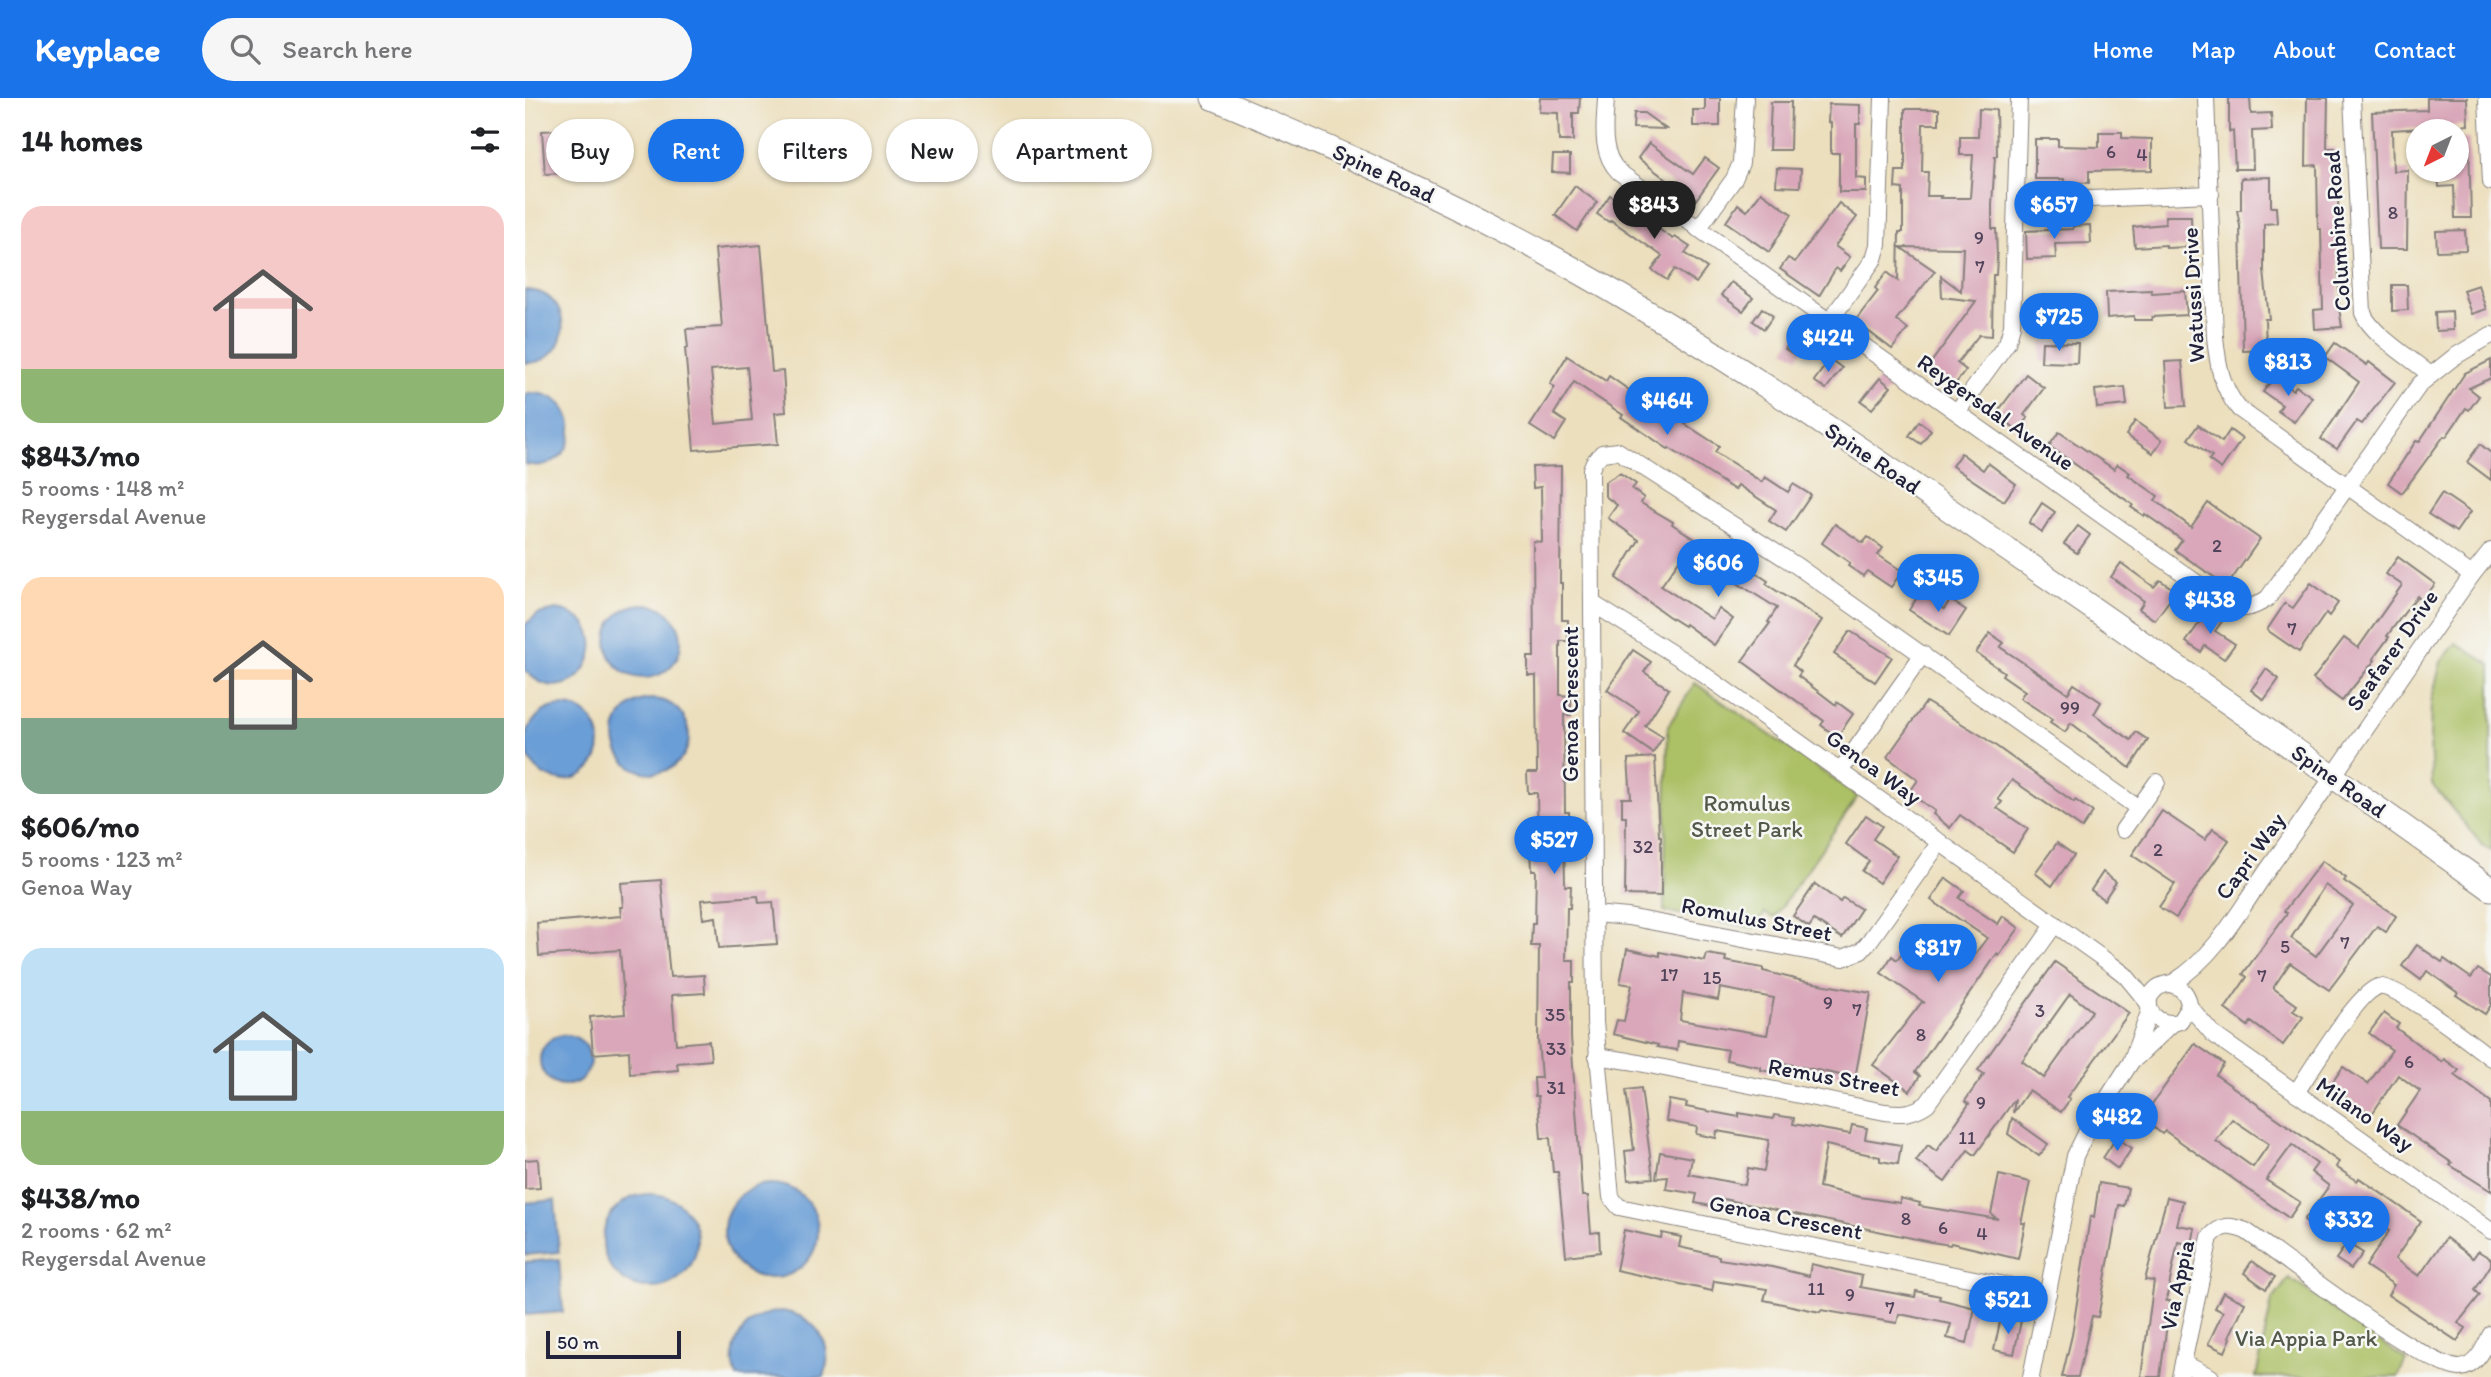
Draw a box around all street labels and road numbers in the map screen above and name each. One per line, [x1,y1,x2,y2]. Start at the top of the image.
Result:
street label: Spine Road [1328,137,1440,209]
street label: Columbine Road [2317,150,2357,312]
street label: Watussi Drive [2175,227,2211,363]
street label: Reygersdal Avenue [1912,347,2080,477]
street label: Spine Road [1820,416,1927,501]
street label: Seafarer Drive [2340,584,2444,716]
street label: Genoa Crescent [1556,626,1584,782]
street label: Genoa Way [1821,723,1927,811]
street label: Spine Road [2286,738,2392,824]
street label: Capri Way [2209,807,2291,905]
street label: Romulus Street [1679,891,1835,947]
street label: Remus Street [1766,1052,1903,1102]
street label: Milano Way [2311,1070,2419,1158]
street label: Genoa Crescent [1707,1188,1866,1246]
street label: Via Appia [2154,1237,2200,1333]

